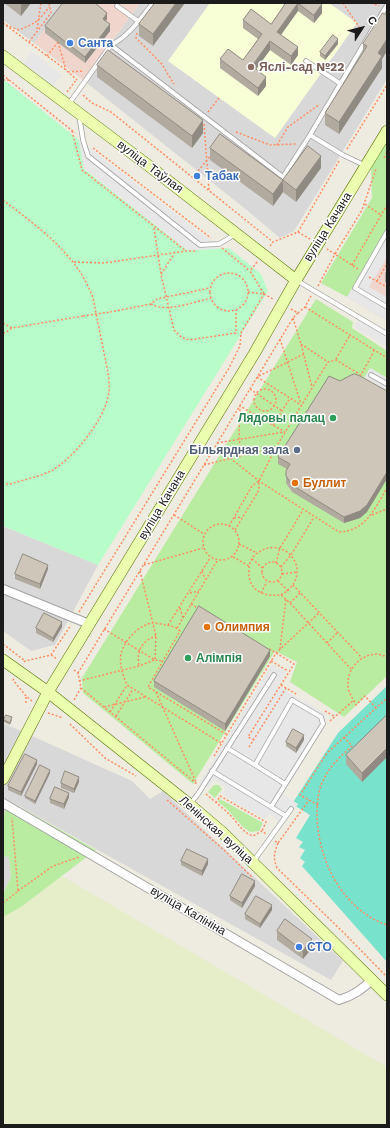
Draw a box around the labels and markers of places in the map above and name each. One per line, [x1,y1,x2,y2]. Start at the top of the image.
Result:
place label: Санта [78,36,113,50]
marker: Санта [65,38,75,48]
place label: Яслі-сад №22 [259,60,344,74]
marker: Яслі-сад №22 [246,62,256,72]
place label: Табак [205,169,239,183]
marker: Табак [192,171,202,181]
place label: Лядовы палац [238,411,325,425]
marker: Лядовы палац [328,413,338,423]
place label: Більярдная зала [189,443,289,457]
marker: Більярдная зала [292,445,302,455]
place label: Буллит [303,476,346,490]
marker: Буллит [290,478,300,488]
place label: Олимпия [215,620,270,634]
marker: Олимпия [202,622,212,632]
place label: Алімпія [196,651,242,665]
marker: Алімпія [183,653,193,663]
place label: СТО [307,940,332,954]
marker: СТО [294,942,304,952]

